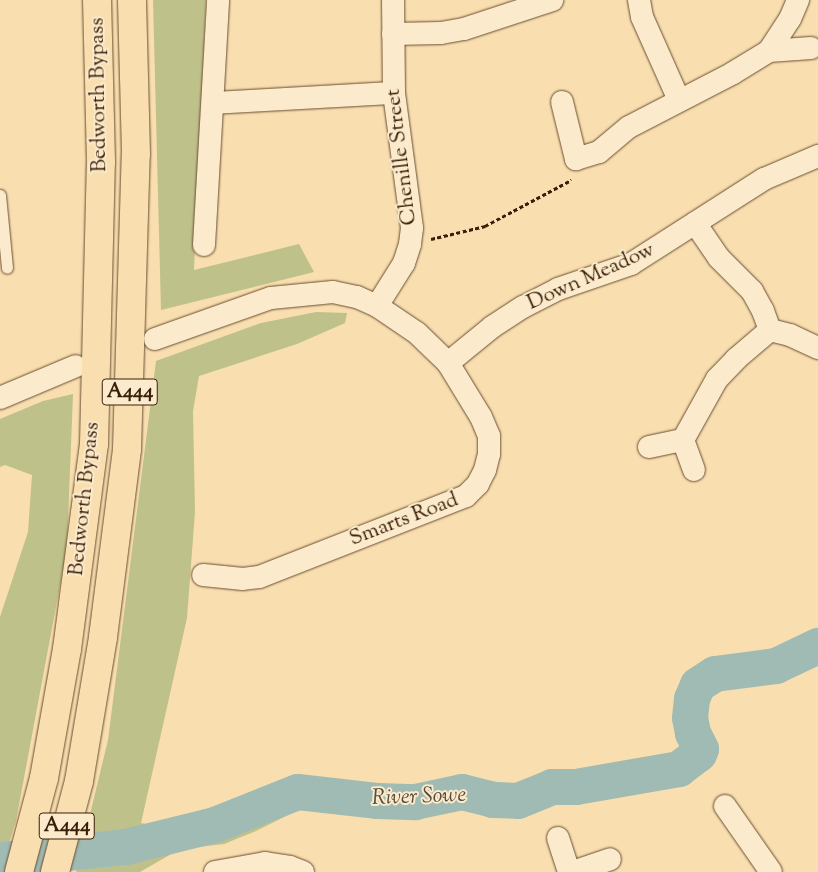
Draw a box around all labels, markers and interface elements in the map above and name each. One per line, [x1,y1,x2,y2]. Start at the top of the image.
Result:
street label: Bedworth Bypass [85,17,113,173]
street label: Chenille Street [381,87,423,227]
street label: Down Meadow [524,238,658,316]
road number: A444 [101,374,159,410]
street label: Bedworth Bypass [64,421,106,577]
street label: Smarts Road [346,488,462,552]
water label: River Sowe [371,783,467,813]
road number: A444 [38,808,96,844]

